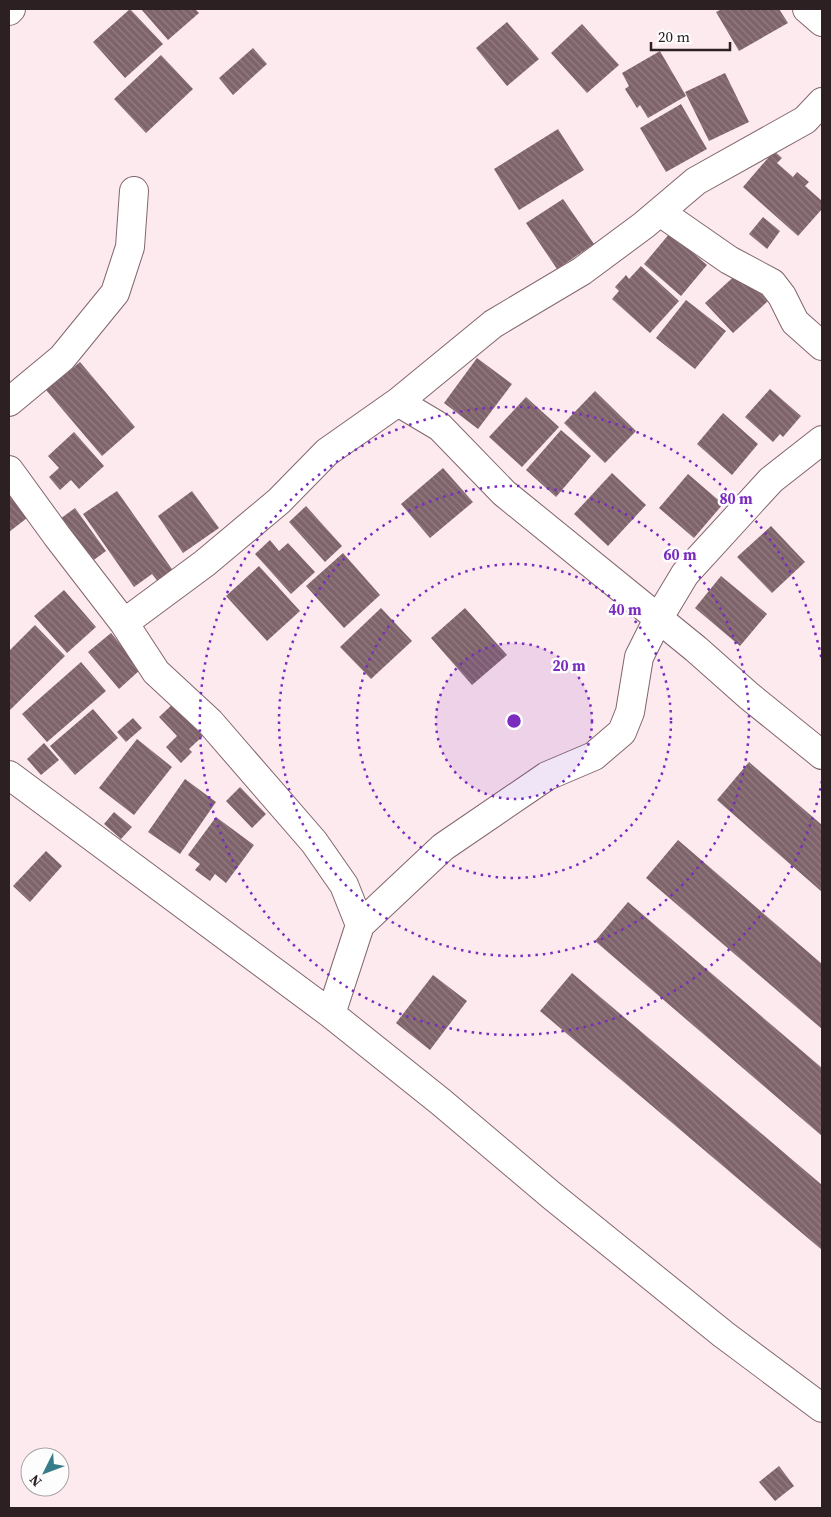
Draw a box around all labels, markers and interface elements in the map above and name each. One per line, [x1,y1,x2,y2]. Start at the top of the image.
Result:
scale bar [651,20,730,52]
text: 20 m [658,26,690,47]
text: 80 m [719,488,753,509]
text: 60 m [663,544,697,565]
text: 40 m [608,599,642,620]
text: 20 m [552,655,586,676]
centre of rings [505,712,523,730]
north arrow [20,1447,70,1497]
text: N [24,1470,46,1491]

